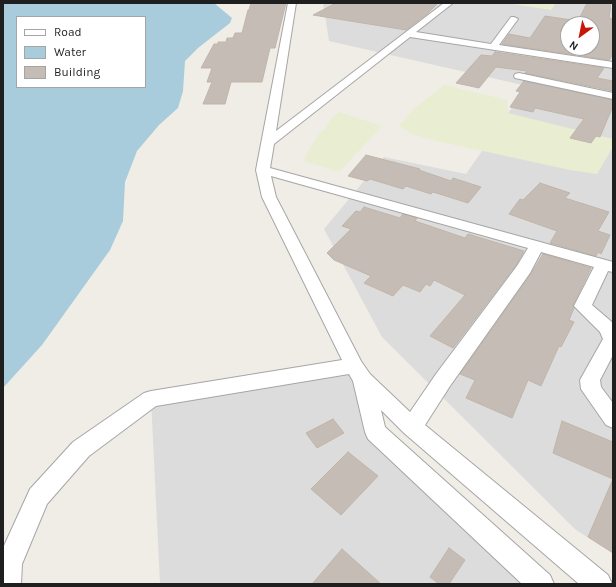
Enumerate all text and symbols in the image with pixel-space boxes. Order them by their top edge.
legend [16,16,146,88]
north arrow [560,16,600,56]
text: Road [54,25,82,39]
text: N [567,38,581,53]
text: Water [54,45,86,59]
text: Building [54,65,100,79]

